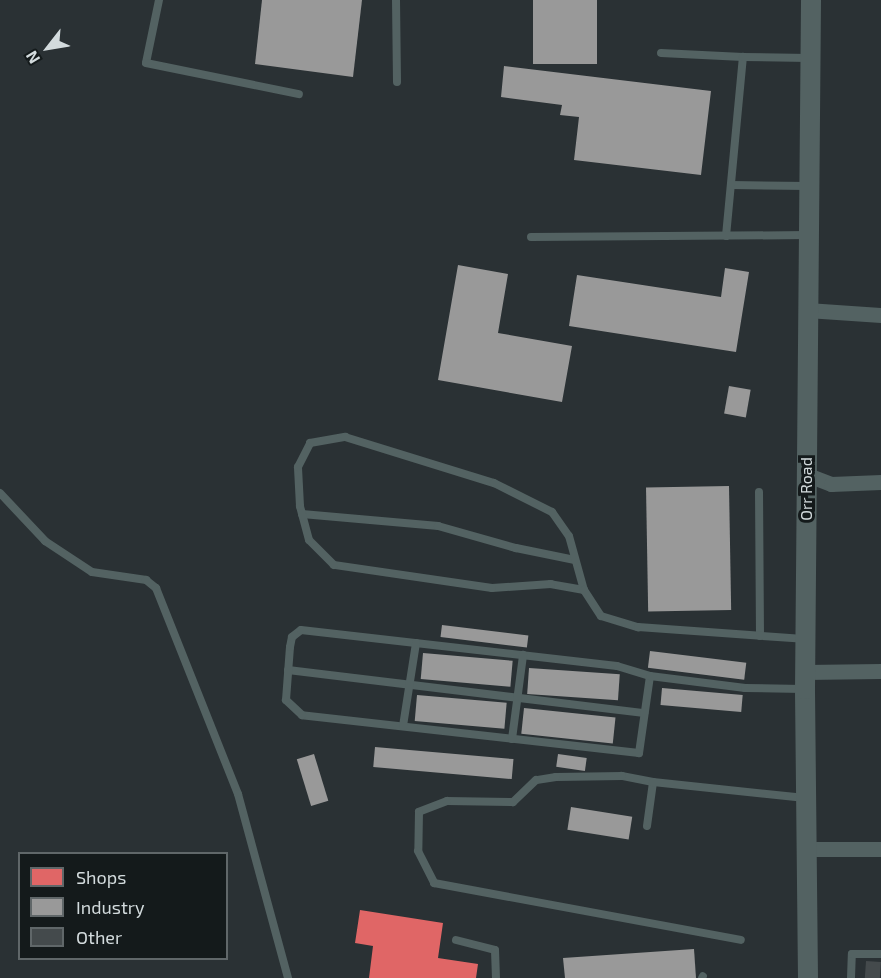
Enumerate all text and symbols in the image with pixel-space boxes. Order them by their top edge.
north arrow [18,18,78,78]
text: N [21,48,43,67]
street label: Orr Road [796,457,816,521]
legend [18,852,228,960]
text: Shops [76,866,126,888]
text: Industry [76,896,145,918]
text: Other [76,926,122,948]

